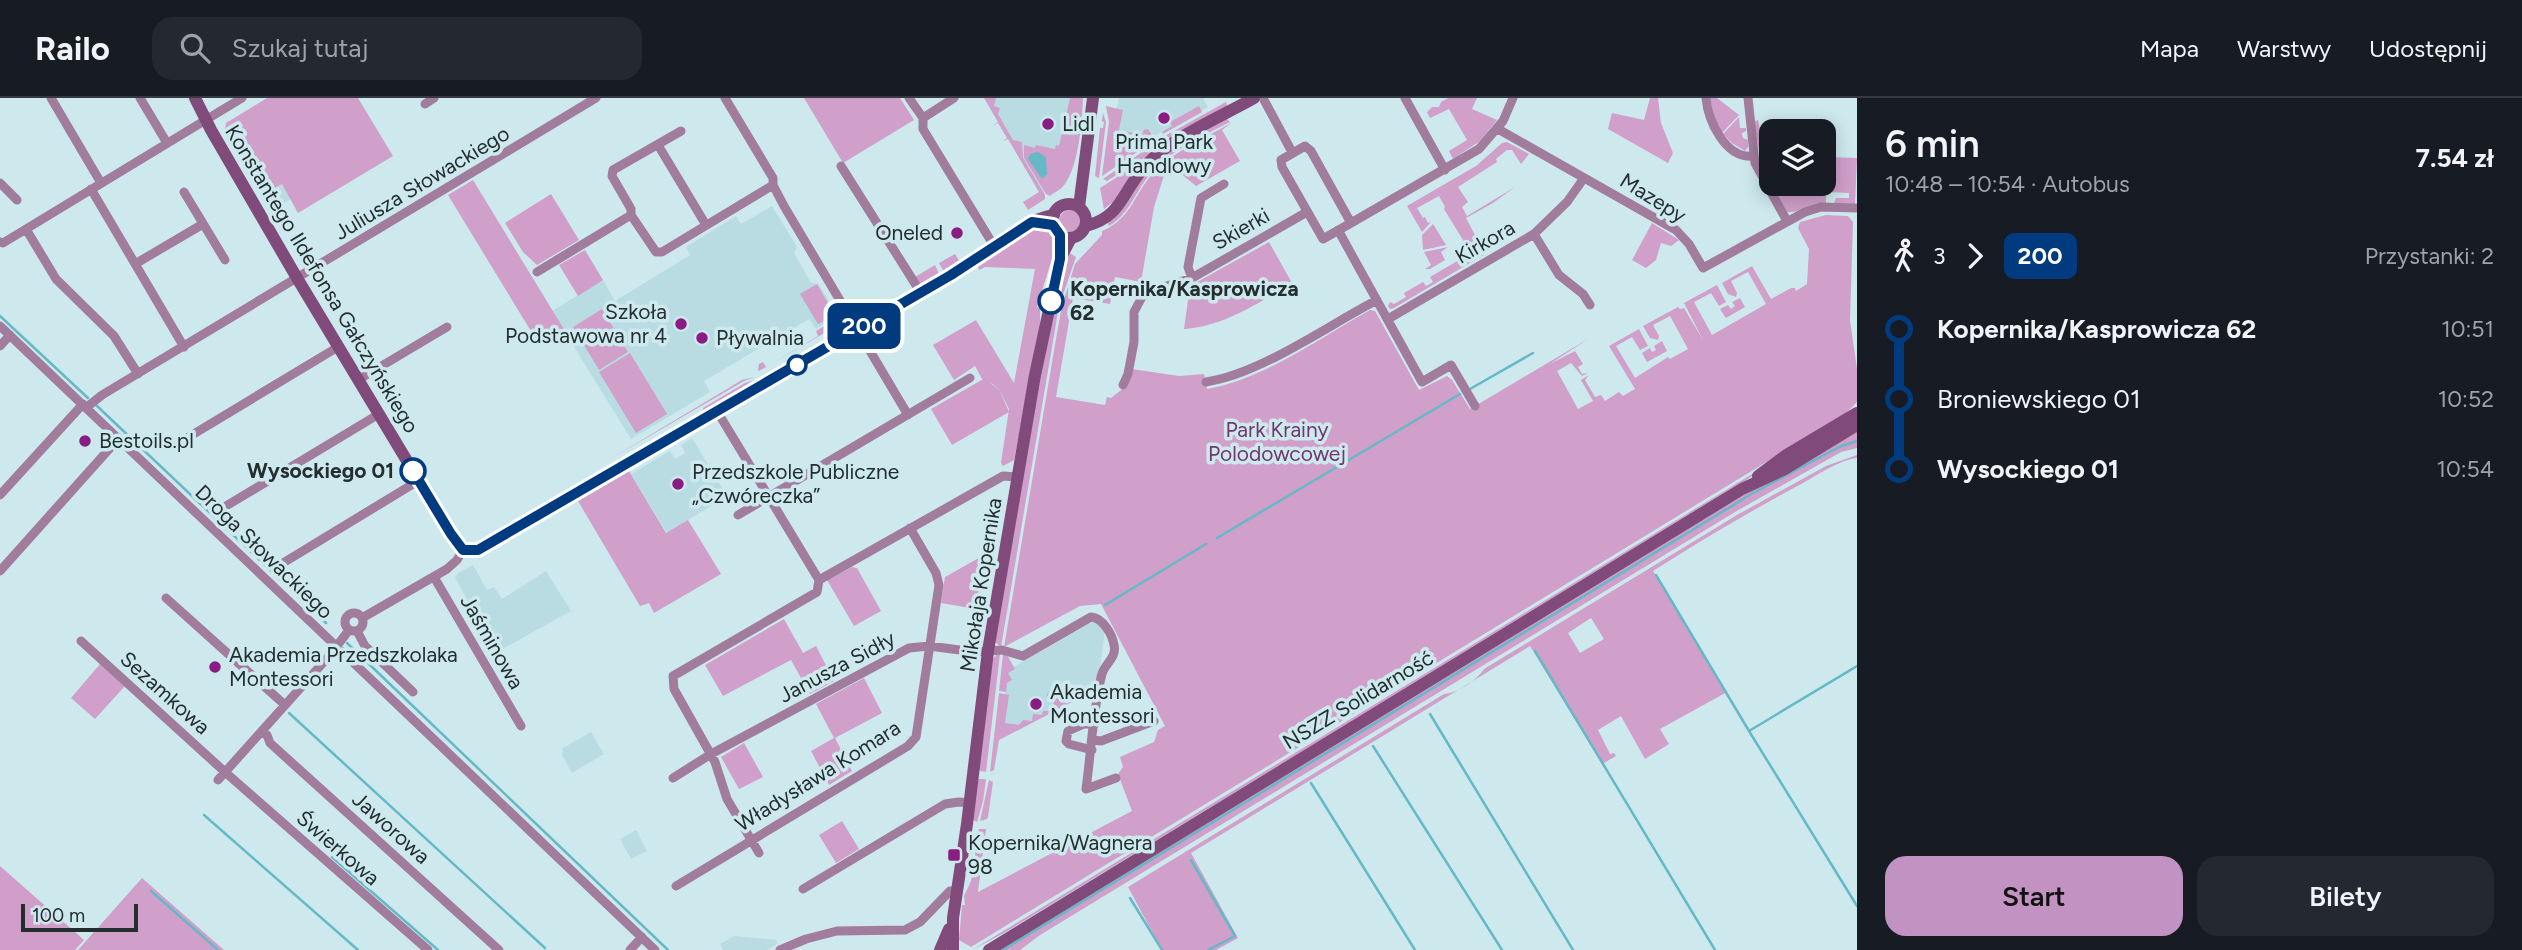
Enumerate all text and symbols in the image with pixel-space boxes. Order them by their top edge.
search box [152,17,642,80]
text: Railo [35,29,110,68]
icon: search [176,29,214,67]
text: Szukaj tutaj [232,32,368,64]
text: Mapa [2140,34,2199,63]
text: Warstwy [2237,34,2331,63]
text: Udostępnij [2369,34,2487,63]
marker: Prima Park Handlowy [1156,110,1172,126]
place label: Lidl [1062,111,1095,136]
marker: Lidl [1040,116,1056,132]
map controls [1759,119,1836,196]
button: layers [1759,119,1836,196]
street label: Konstantego Ildefonsa Gałczyńskiego [220,120,425,437]
street label: Juliusza Słowackiego [330,120,514,245]
text: 6 min [1885,121,1980,167]
place label: Prima Park Handlowy [1115,129,1214,178]
text: 7.54 zł [2416,142,2494,174]
street label: Mazepy [1616,168,1691,228]
text: 10:48 – 10:54 · Autobus [1885,170,2130,198]
street label: Skierki [1208,202,1274,255]
street label: Kirkora [1450,215,1519,269]
place label: Oneled [875,220,943,245]
marker: Oneled [949,225,965,241]
icon: walk [1885,237,1923,275]
icon: forward [1956,237,1994,275]
text: 200 [2018,241,2063,270]
text: 3 [1933,242,1946,270]
text: Przystanki: 2 [2365,242,2494,270]
place label: Kopernika/Kasprowicza 62 [1070,276,1299,325]
marker: Kopernika/Kasprowicza 62 [1038,288,1064,314]
place label: Szkoła Podstawowa nr 4 [505,299,667,348]
line badge: 200 [824,303,904,349]
text: 200 [842,311,887,340]
text: Kopernika/Kasprowicza 62 [1937,313,2256,345]
text: 10:51 [2441,315,2494,343]
marker: Szkoła Podstawowa nr 4 [673,316,689,332]
place label: Pływalnia [716,325,804,350]
marker: Pływalnia [694,330,710,346]
unlabelled marker [787,355,807,375]
text: Broniewskiego 01 [1937,383,2141,415]
text: 10:52 [2438,385,2494,413]
park label: Park Krainy Polodowcowej [1208,417,1346,466]
place label: Bestoils.pl [99,428,194,453]
marker: Bestoils.pl [77,433,93,449]
text: Wysockiego 01 [1937,453,2119,485]
text: 10:54 [2436,455,2494,483]
place label: Wysockiego 01 [247,458,394,483]
marker: Wysockiego 01 [400,458,426,484]
place label: Przedszkole Publiczne „Czwóreczka” [692,459,899,508]
marker: Przedszkole Publiczne „Czwóreczka” [670,476,686,492]
street label: Droga Słowackiego [190,479,338,624]
street label: Mikołaja Kopernika [954,496,1007,674]
street label: Jaśminowa [455,590,529,693]
street label: Janusza Sidły [774,625,899,708]
place label: Akademia Przedszkolaka Montessori [229,642,458,691]
street label: NSZZ Solidarność [1278,645,1438,754]
street label: Sezamkowa [115,646,215,739]
marker: Akademia Przedszkolaka Montessori [207,659,223,675]
place label: Akademia Montessori [1050,679,1155,728]
marker: Akademia Montessori [1028,696,1044,712]
street label: Władysława Komara [731,715,905,836]
street label: Jaworowa [347,786,435,869]
street label: Świerkowa [292,805,385,890]
place label: Kopernika/Wagnera 98 [968,830,1153,879]
marker: Kopernika/Wagnera 98 [946,847,962,863]
button: Start [1885,856,2183,936]
button: Bilety [2197,856,2494,936]
scale bar [21,901,138,933]
text: 100 m [32,904,85,927]

